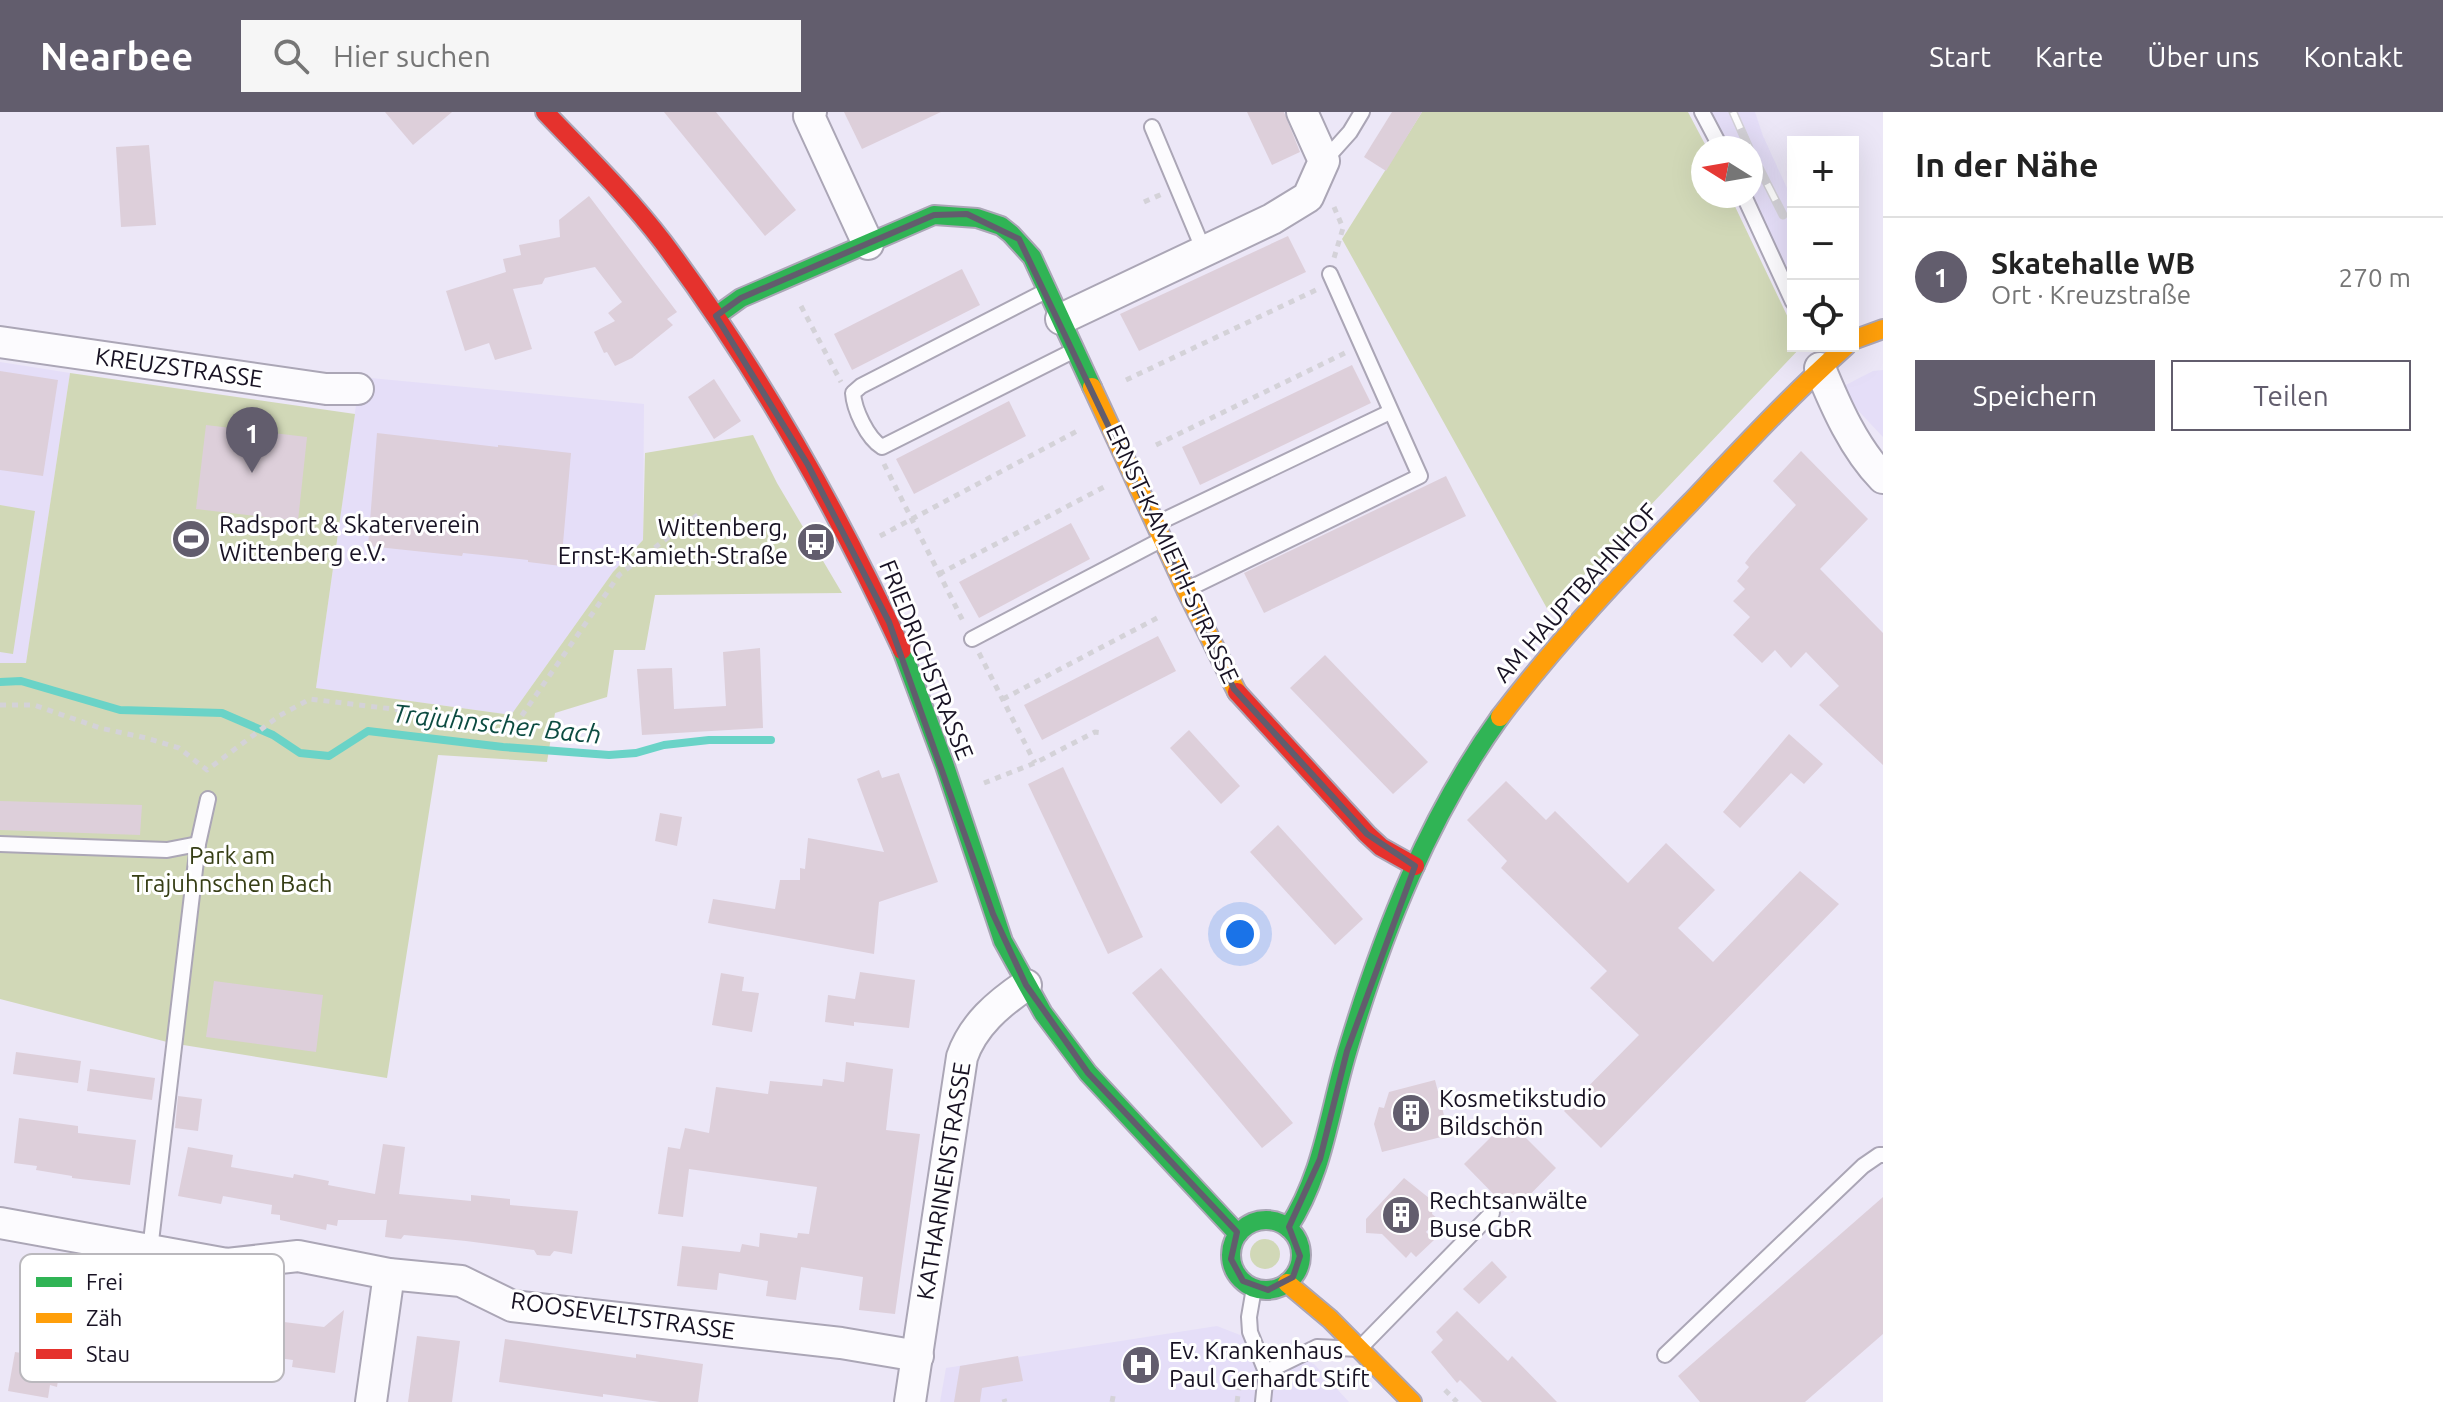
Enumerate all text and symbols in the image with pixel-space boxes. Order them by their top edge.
search box [241,20,801,92]
icon: search [269,34,313,78]
text: Nearbee [40,35,193,77]
text: Hier suchen [333,39,491,73]
text: Start [1929,41,1991,72]
text: Karte [2035,41,2103,72]
text: Über uns [2147,41,2259,72]
text: Kontakt [2303,41,2403,72]
north arrow [1691,136,1763,208]
map controls [1787,136,1859,352]
button: + [1787,136,1859,208]
text: In der Nähe [1915,145,2098,183]
button: − [1787,208,1859,280]
text: Skatehalle WB [1991,246,2195,280]
text: 1 [1934,263,1948,292]
text: 270 m [2339,263,2411,292]
button: locate [1787,280,1859,352]
text: Ort · Kreuzstraße [1991,280,2191,309]
street label: KREUZSTRASSE [94,342,265,393]
button: Speichern [1915,360,2155,431]
button: Teilen [2171,360,2411,431]
pin: 1 [226,407,278,473]
street label: ERNST-KAMIETH-STRASSE [1101,420,1244,687]
street label: AM HAUPTBAHNHOF [1488,498,1663,688]
place label: Radsport & Skaterverein Wittenberg e.V. [219,511,480,566]
place label: Wittenberg, Ernst-Kamieth-Straße [558,514,788,569]
sports icon: Radsport & Skaterverein Wittenberg e.V. [170,518,212,560]
bus stop icon: Wittenberg, Ernst-Kamieth-Straße [795,521,837,563]
street label: FRIEDRICHSTRASSE [874,556,979,764]
water label: Trajuhnscher Bach [391,698,603,749]
park label: Park am Trajuhnschen Bach [131,842,333,897]
your location [1220,914,1260,954]
street label: KATHARINENSTRASSE [911,1060,976,1302]
place label: Kosmetikstudio Bildschön [1439,1085,1607,1140]
building icon: Kosmetikstudio Bildschön [1390,1092,1432,1134]
place label: Rechtsanwälte Buse GbR [1429,1187,1588,1242]
building icon: Rechtsanwälte Buse GbR [1380,1194,1422,1236]
legend [20,1254,284,1382]
text: Frei [86,1269,123,1294]
street label: ROOSEVELTSTRASSE [509,1286,737,1345]
text: Zäh [86,1305,122,1330]
place label: Ev. Krankenhaus Paul Gerhardt Stift [1169,1337,1370,1392]
text: Stau [86,1341,130,1366]
hospital icon: Ev. Krankenhaus Paul Gerhardt Stift [1120,1344,1162,1386]

